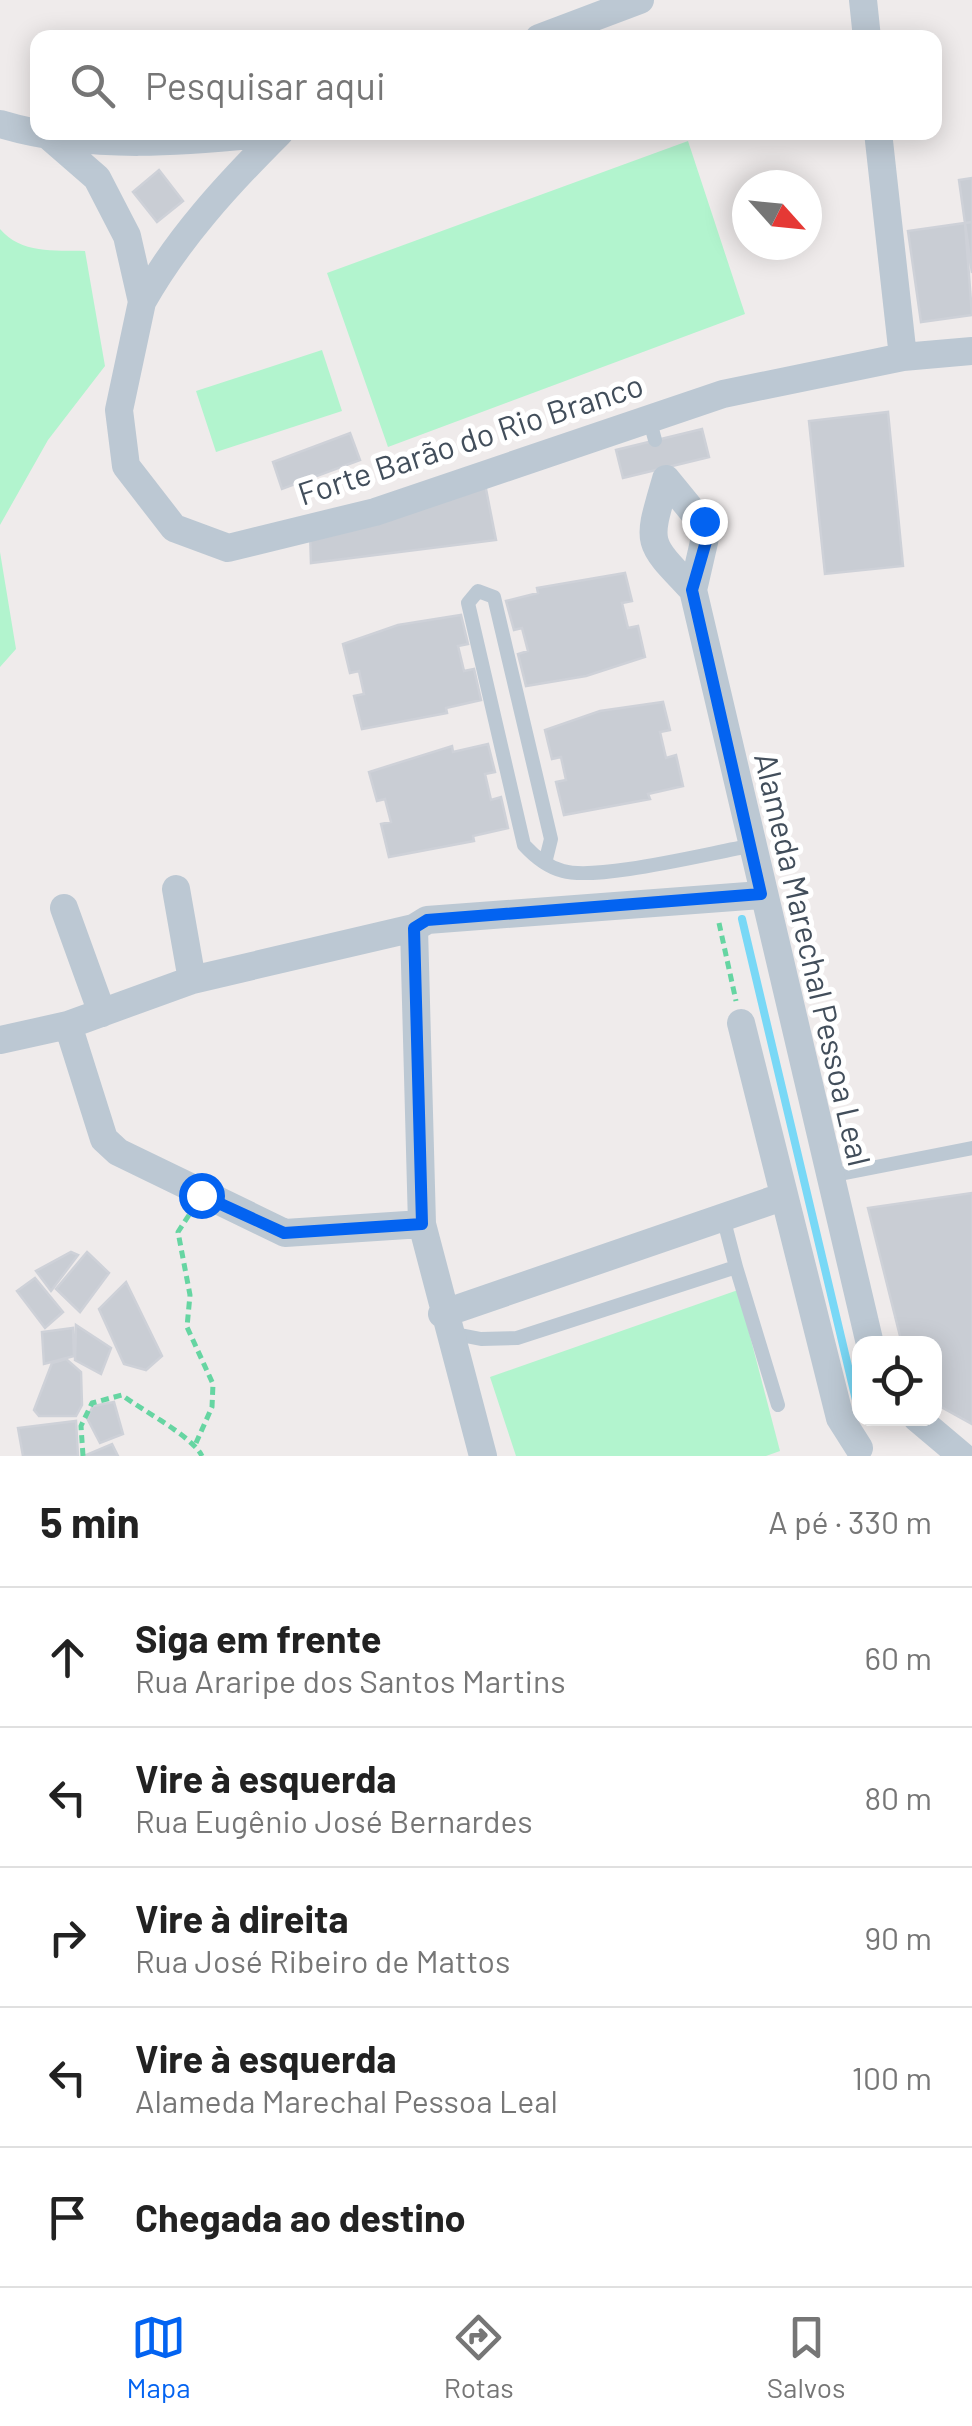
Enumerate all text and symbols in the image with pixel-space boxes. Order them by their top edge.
search box [30,30,942,140]
icon: search [65,58,120,113]
text: Pesquisar aqui [145,62,386,108]
north arrow [732,170,822,260]
street label: Forte Barão do Rio Branco [293,364,647,512]
route end [682,499,728,545]
street label: Alameda Marechal Pessoa Leal [748,749,880,1169]
route start [179,1173,225,1219]
map controls [852,1336,942,1426]
button: locate [852,1336,942,1426]
text: 5 min [40,1496,140,1546]
text: A pé · 330 m [768,1502,932,1540]
text: Siga em frente [135,1615,381,1661]
icon: ahead [40,1630,95,1685]
text: 60 m [865,1638,932,1676]
text: Rua Araripe dos Santos Martins [135,1661,566,1699]
text: Vire à esquerda [135,1755,397,1801]
icon: left [40,1770,95,1825]
text: 80 m [864,1778,932,1816]
text: Rua Eugênio José Bernardes [135,1801,533,1839]
text: Vire à direita [135,1895,349,1941]
icon: right [40,1910,95,1965]
text: 90 m [864,1918,932,1956]
text: Rua José Ribeiro de Mattos [135,1941,510,1979]
text: Vire à esquerda [135,2035,397,2081]
icon: left [40,2050,95,2105]
text: 100 m [852,2058,932,2096]
text: Alameda Marechal Pessoa Leal [135,2081,558,2119]
icon: arrive [40,2190,95,2245]
text: Chegada ao destino [135,2194,466,2240]
tab: Mapa [127,2310,191,2404]
tab: Rotas [444,2310,514,2404]
tab: Salvos [767,2310,845,2404]

